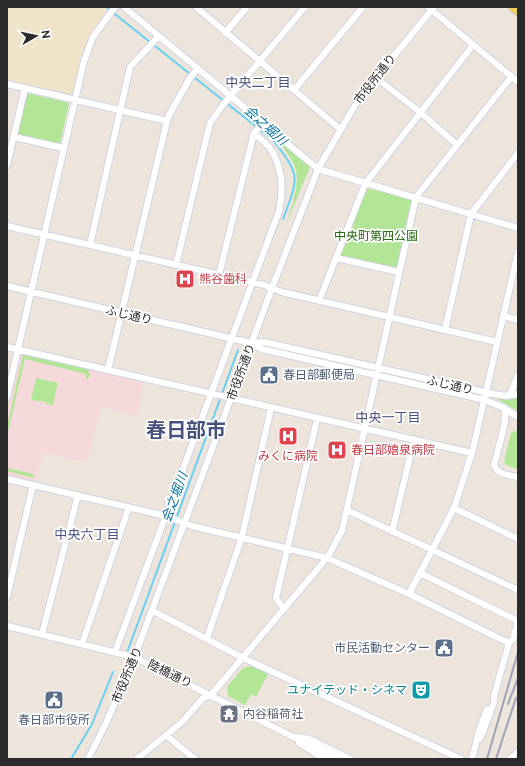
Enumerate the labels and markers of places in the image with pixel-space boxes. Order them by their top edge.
hospital icon: 熊谷歯科 [174,268,196,290]
place label: 熊谷歯科 [199,272,247,286]
public building icon: 春日部郵便局 [258,364,280,386]
place label: 春日部郵便局 [283,368,355,382]
hospital icon: みくに病院 [277,425,299,447]
hospital icon: 春日部嬉泉病院 [326,439,348,461]
place label: 春日部嬉泉病院 [351,443,435,457]
place label: みくに病院 [258,449,318,463]
public building icon: 市民活動センター [433,637,455,659]
place label: 市民活動センター [334,641,430,655]
theatre icon: ユナイテッド・シネマ [410,679,432,701]
place label: ユナイテッド・シネマ [287,683,407,697]
public building icon: 春日部市役所 [43,689,65,711]
temple icon: 内谷稲荷社 [218,703,240,725]
place label: 内谷稲荷社 [243,707,303,721]
place label: 春日部市役所 [18,713,90,727]

